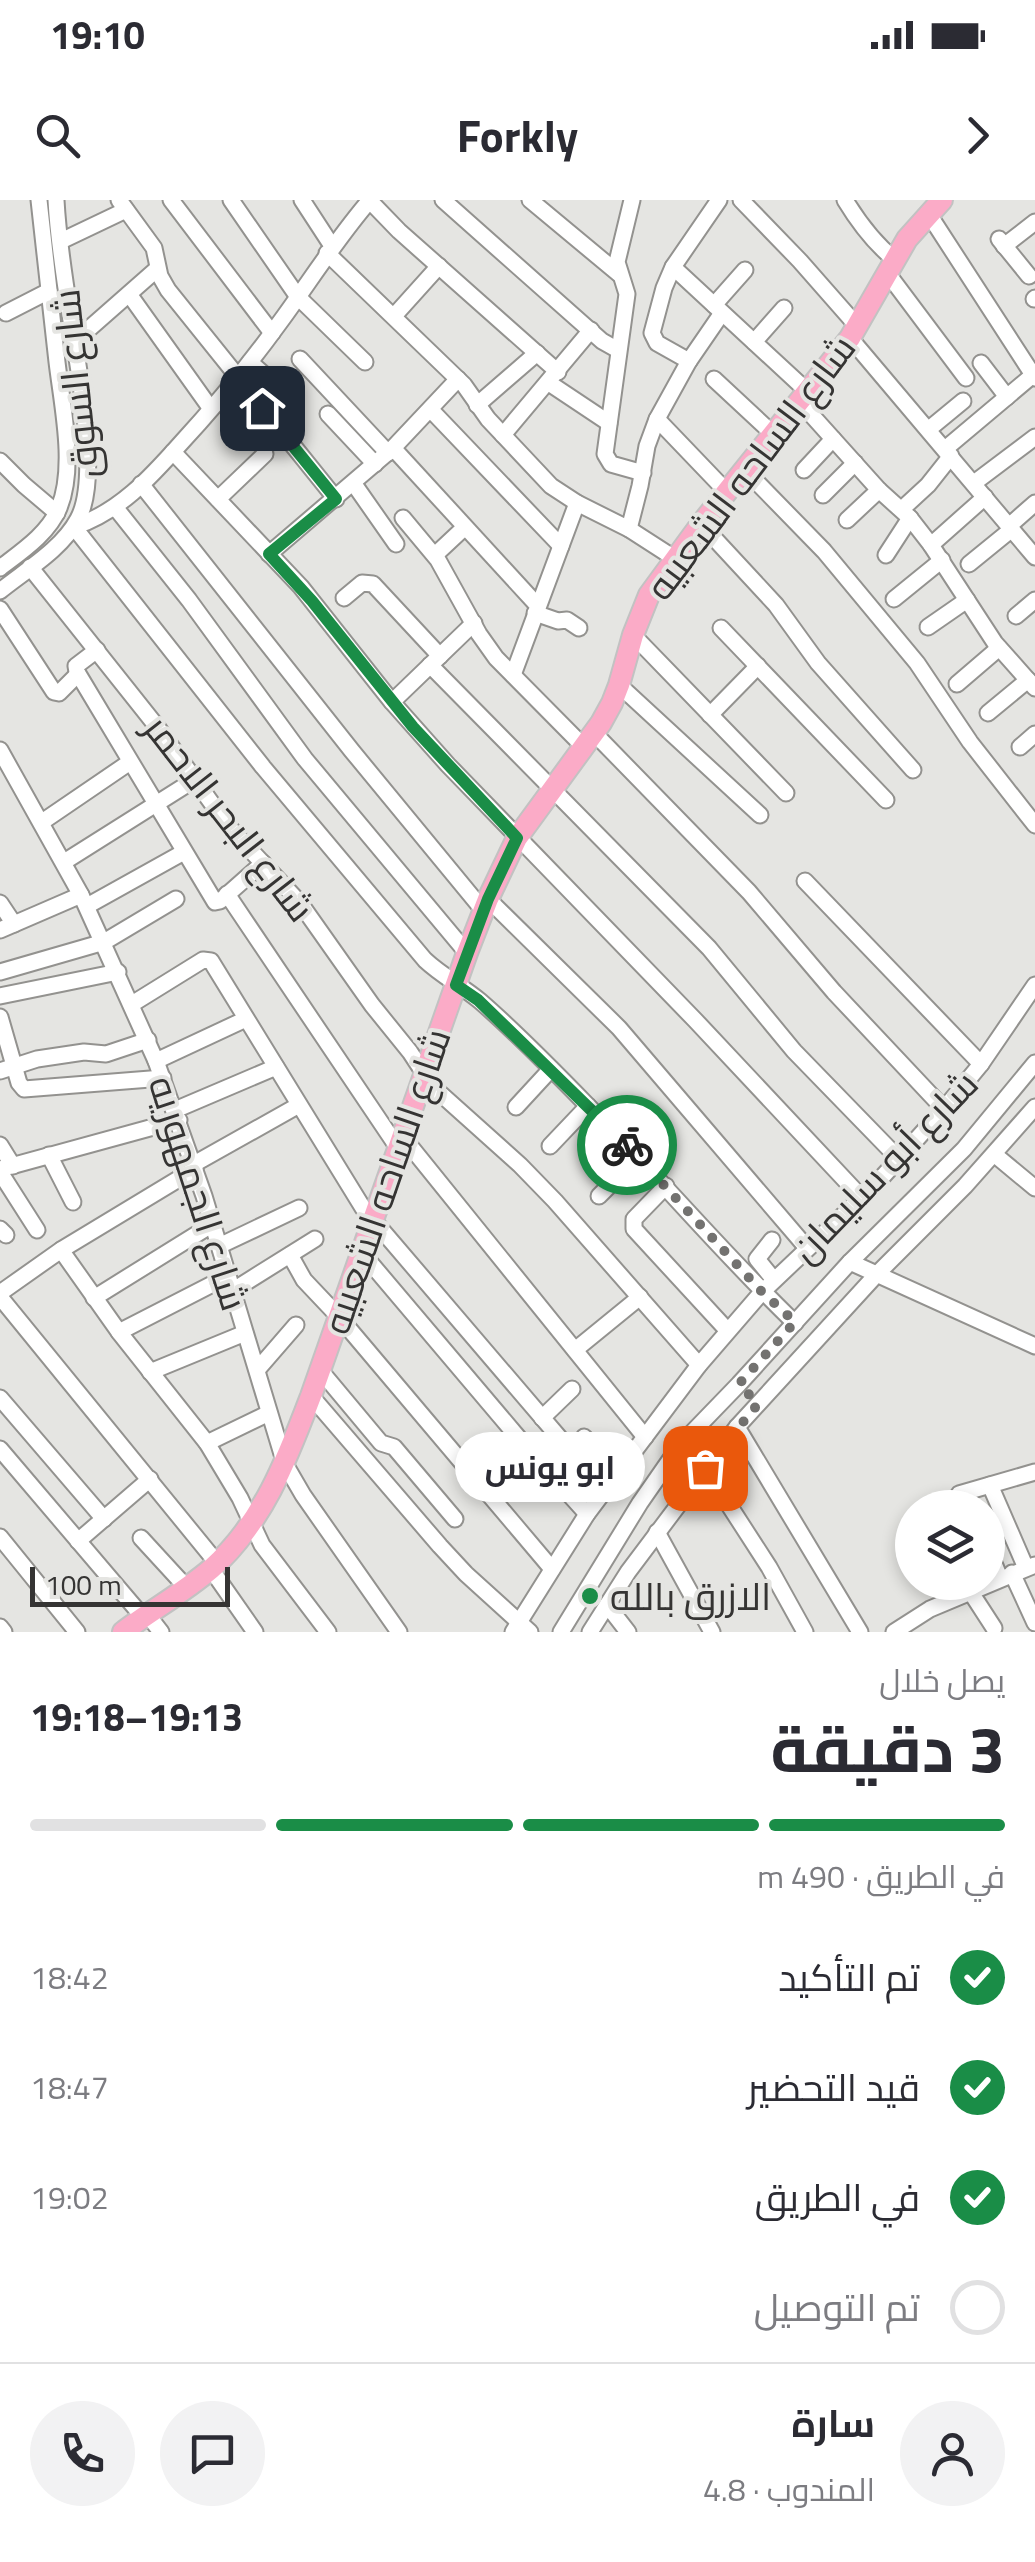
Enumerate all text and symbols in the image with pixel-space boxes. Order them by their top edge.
text: 19:10 [50,6,145,64]
text: Forkly [457,101,578,169]
icon: search [30,108,85,163]
icon: forward [950,108,1005,163]
street label: شارع السوق [36,286,114,482]
street label: شارع الساحه الشعبيه [631,322,869,612]
pin [220,366,305,451]
icon: home [235,381,290,436]
street label: شارع البحر الاحمر [129,700,330,934]
street label: شارع الساحه الشعبيه [307,1020,465,1342]
street label: شارع أبو سليمان [777,1056,991,1276]
street label: شارع الجمهوريه [134,1068,264,1318]
courier [577,1095,677,1195]
icon: bike [600,1118,655,1173]
pin [663,1426,748,1511]
callout: ابو يونس [455,1433,645,1503]
icon: bag [678,1441,733,1496]
text: ابو يونس [485,1443,615,1491]
map controls [895,1490,1005,1600]
button: layers [895,1490,1005,1600]
scale bar [30,1562,230,1606]
text: 100 m [45,1563,122,1606]
place label: الازرق بالله [610,1567,771,1625]
marker: الازرق بالله [579,1585,601,1607]
text: يصل خلال [879,1656,1005,1704]
text: 19:13–19:18 [30,1688,243,1746]
text: 3 دقيقة [771,1698,1005,1797]
text: في الطريق · 490 m [757,1852,1005,1900]
text: تم التأكيد [778,1948,920,2006]
icon: check [950,1950,1005,2005]
text: 18:42 [30,1953,109,2001]
text: قيد التحضير [747,2058,920,2116]
icon: check [950,2060,1005,2115]
text: 18:47 [30,2063,109,2111]
text: في الطريق [755,2168,920,2226]
icon: check [950,2170,1005,2225]
text: 19:02 [30,2173,109,2221]
text: تم التوصيل [754,2278,920,2336]
text: سارة [792,2394,875,2452]
button: phone [30,2401,135,2506]
button: chat [160,2401,265,2506]
button: person [900,2401,1005,2506]
text: المندوب · 4.8 [703,2465,875,2513]

